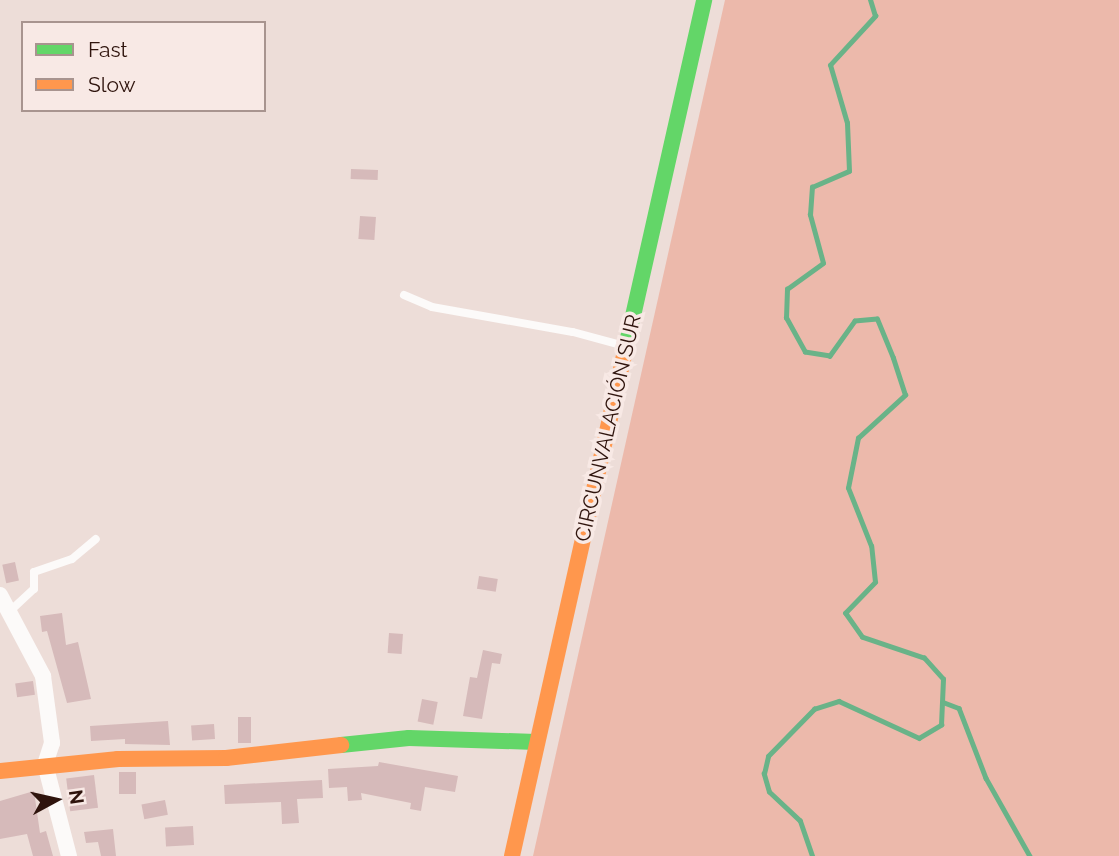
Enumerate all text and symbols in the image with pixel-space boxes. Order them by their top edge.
legend [21,21,266,112]
text: Fast [88,37,128,62]
text: Slow [88,72,136,97]
street label: CIRCUNVALACIÓN SUR [570,312,646,544]
north arrow [21,765,91,835]
text: N [65,788,89,806]

